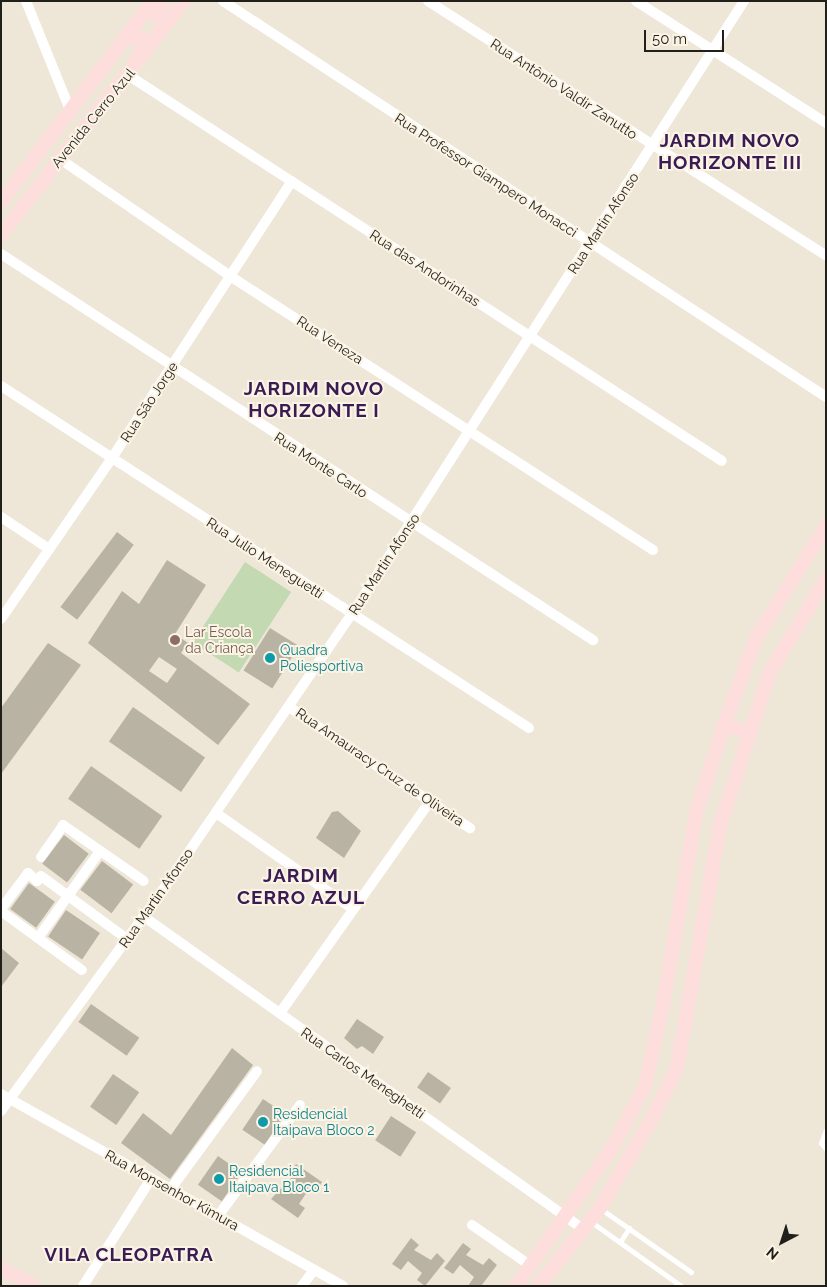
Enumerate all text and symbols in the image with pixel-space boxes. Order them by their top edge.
scale bar [647,20,727,52]
text: 50 m [652,30,687,48]
street label: Rua Antônio Valdir Zanutto [487,35,641,143]
street label: Avenida Cerro Azul [48,65,138,171]
street label: Rua Professor Giampero Monacci [391,109,581,241]
district label: JARDIM NOVO HORIZONTE III [656,130,804,174]
street label: Rua Martin Afonso [564,169,642,277]
street label: Rua das Andorinhas [367,226,483,310]
street label: Rua Veneza [293,312,367,368]
street label: Rua São Jorge [117,358,181,446]
district label: JARDIM NOVO HORIZONTE I [242,378,386,422]
street label: Rua Monte Carlo [271,429,371,501]
street label: Rua Martin Afonso [345,510,423,618]
street label: Rua Julio Meneguetti [203,514,327,602]
place label: Lar Escola da Criança [185,624,254,656]
marker: Lar Escola da Criança [169,634,181,646]
place label: Quadra Poliesportiva [280,642,363,674]
marker: Quadra Poliesportiva [264,652,276,664]
street label: Rua Amauracy Cruz de Oliveira [292,704,468,830]
street label: Rua Martin Afonso [115,845,197,951]
district label: JARDIM CERRO AZUL [235,865,367,909]
street label: Rua Carlos Meneghetti [298,1024,428,1122]
place label: Residencial Itaipava Bloco 2 [273,1106,375,1138]
marker: Residencial Itaipava Bloco 2 [257,1116,269,1128]
street label: Rua Monsenhor Kimura [102,1146,242,1234]
place label: Residencial Itaipava Bloco 1 [229,1163,329,1196]
marker: Residencial Itaipava Bloco 1 [213,1173,225,1185]
north arrow [757,1217,807,1267]
district label: VILA CLEOPATRA [42,1244,216,1266]
text: N [763,1244,782,1263]

